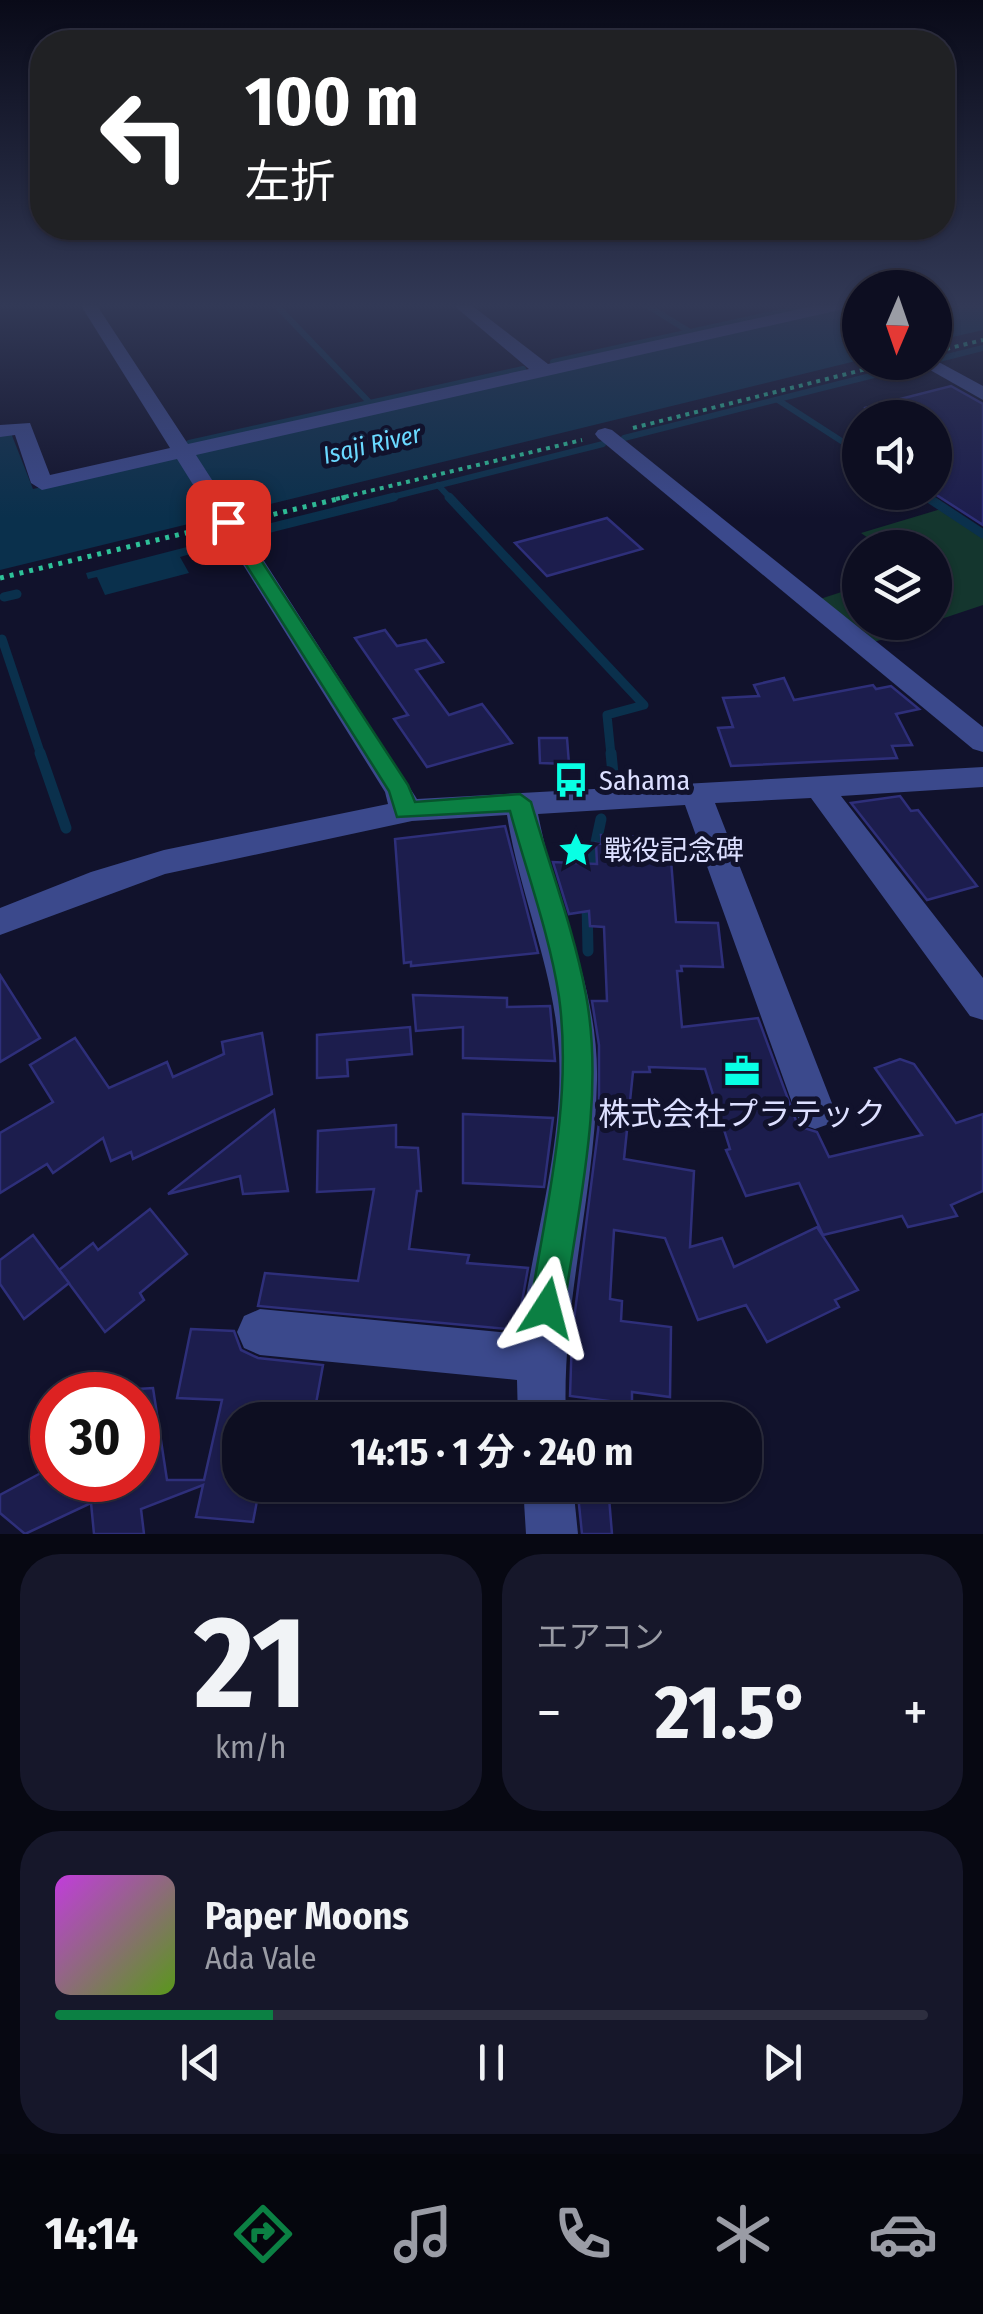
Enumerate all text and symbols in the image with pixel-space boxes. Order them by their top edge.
text: 100 m [245,60,419,144]
icon: left [80,70,210,200]
text: 左折 [245,155,335,209]
north arrow [842,270,952,380]
map controls [842,270,952,640]
button: sound [842,400,952,510]
water label: Isaji River [320,419,425,471]
pin [186,480,271,565]
icon: arrive [201,495,256,550]
button: layers [842,530,952,640]
bus stop icon: Sahama [552,761,590,799]
place label: Sahama [599,764,690,797]
place icon: 戰役記念碑 [557,831,595,869]
place label: 戰役記念碑 [604,834,744,867]
office icon: 株式会社プラテック [723,1052,761,1090]
place label: 株式会社プラテック [598,1095,886,1133]
position arrow [495,1256,599,1360]
speed limit sign: 30 [30,1372,160,1502]
text: 14:15 · 1 分 · 240 m [351,1429,633,1475]
text: 21 [194,1585,307,1741]
text: エアコン [537,1618,665,1656]
text: 21.5° [655,1668,809,1758]
text: − [537,1680,561,1746]
text: + [903,1680,928,1746]
text: km/h [215,1728,286,1766]
text: Paper Moons [205,1893,409,1939]
text: Ada Vale [205,1939,317,1977]
icon: previous [173,2035,228,2090]
icon: pause [464,2035,519,2090]
icon: next [755,2035,810,2090]
icon: directions [228,2199,298,2269]
icon: music [388,2199,458,2269]
icon: phone [548,2199,618,2269]
icon: climate [708,2199,778,2269]
icon: car [868,2199,938,2269]
text: 14:14 [45,2207,138,2261]

